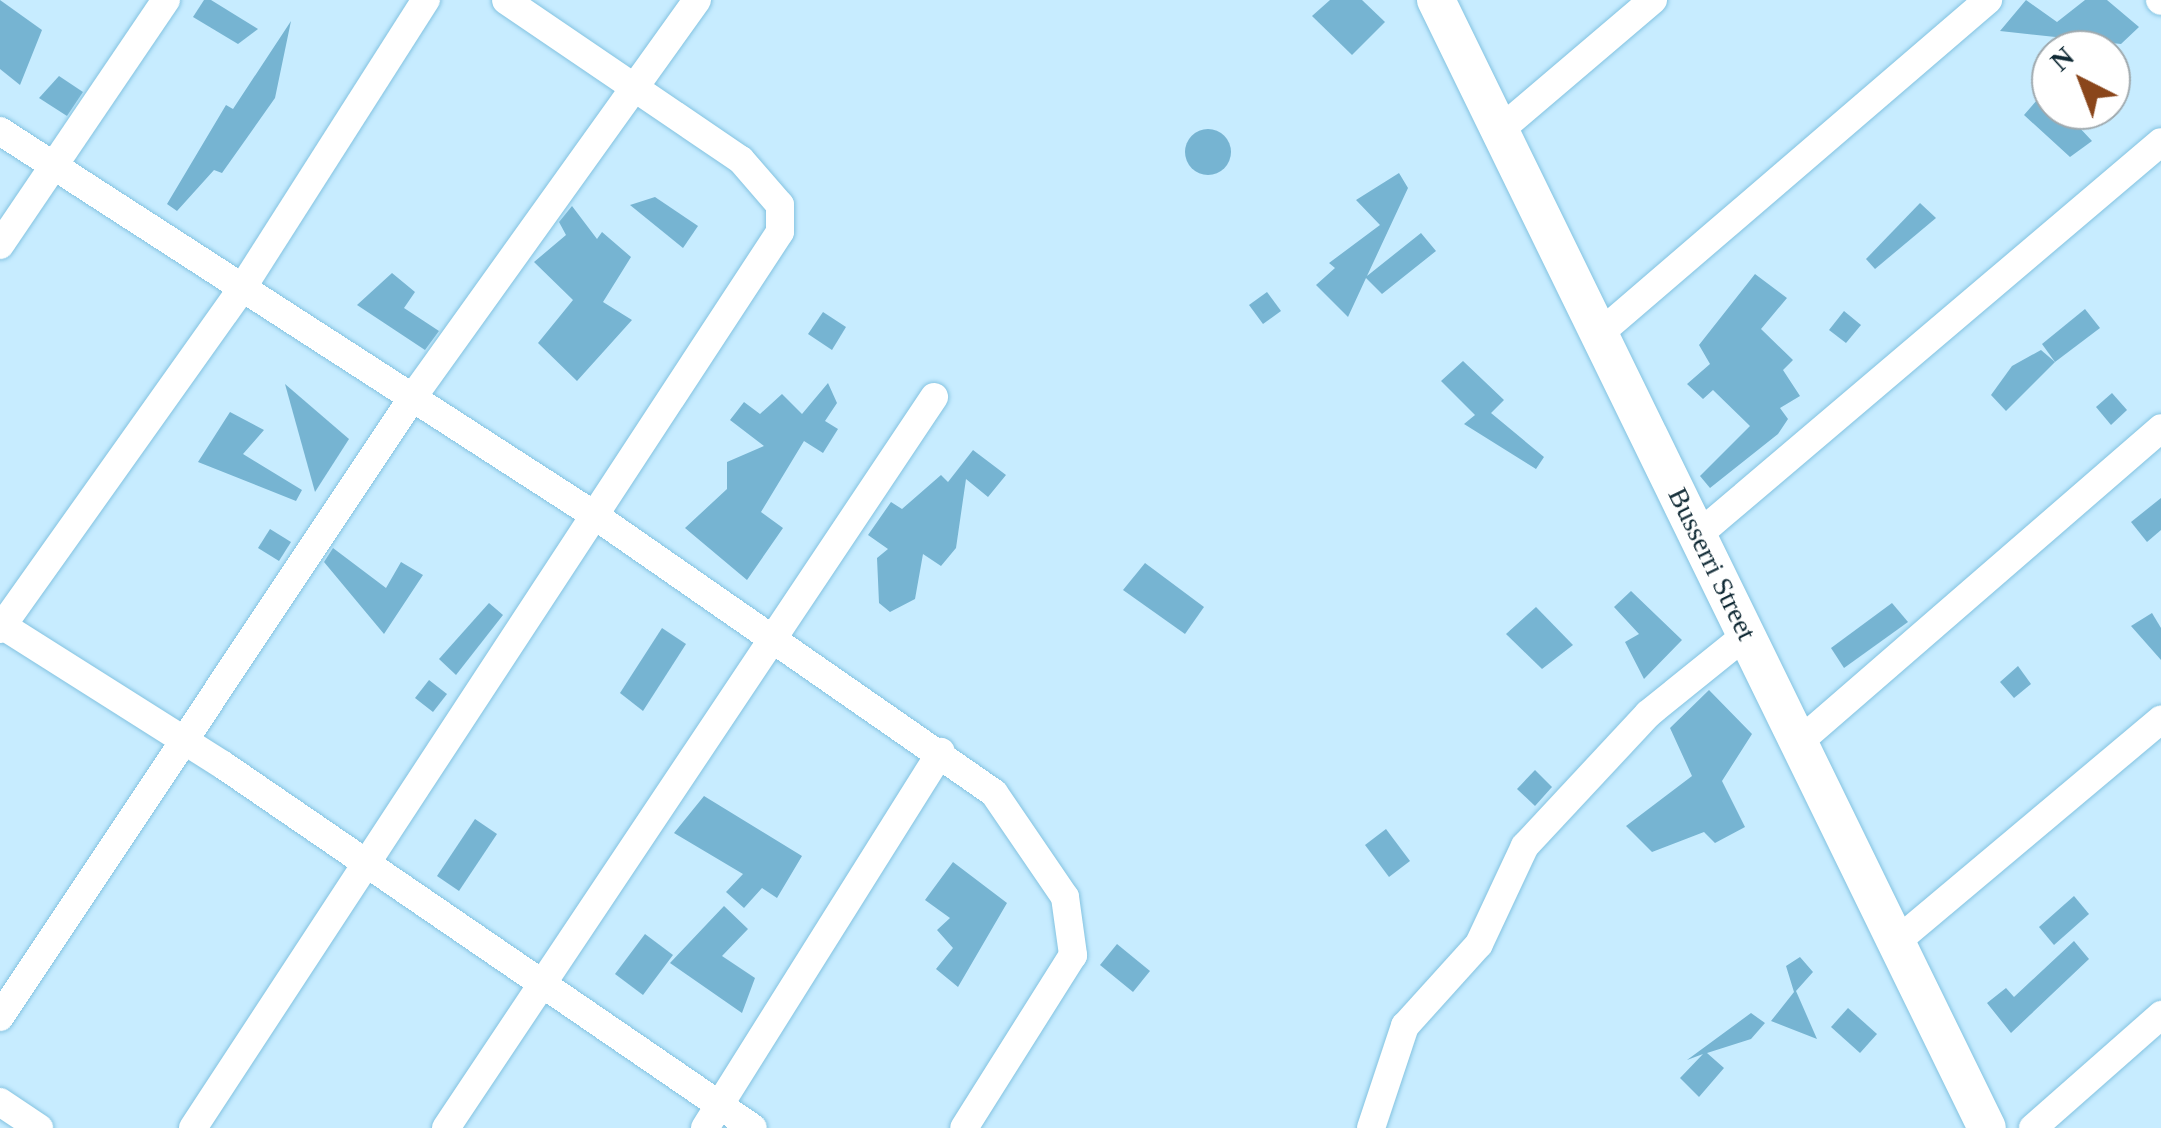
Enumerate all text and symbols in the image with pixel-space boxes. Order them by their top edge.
north arrow [2031,30,2131,130]
text: N [2044,41,2080,77]
street label: Busserri Street [1661,482,1763,646]

